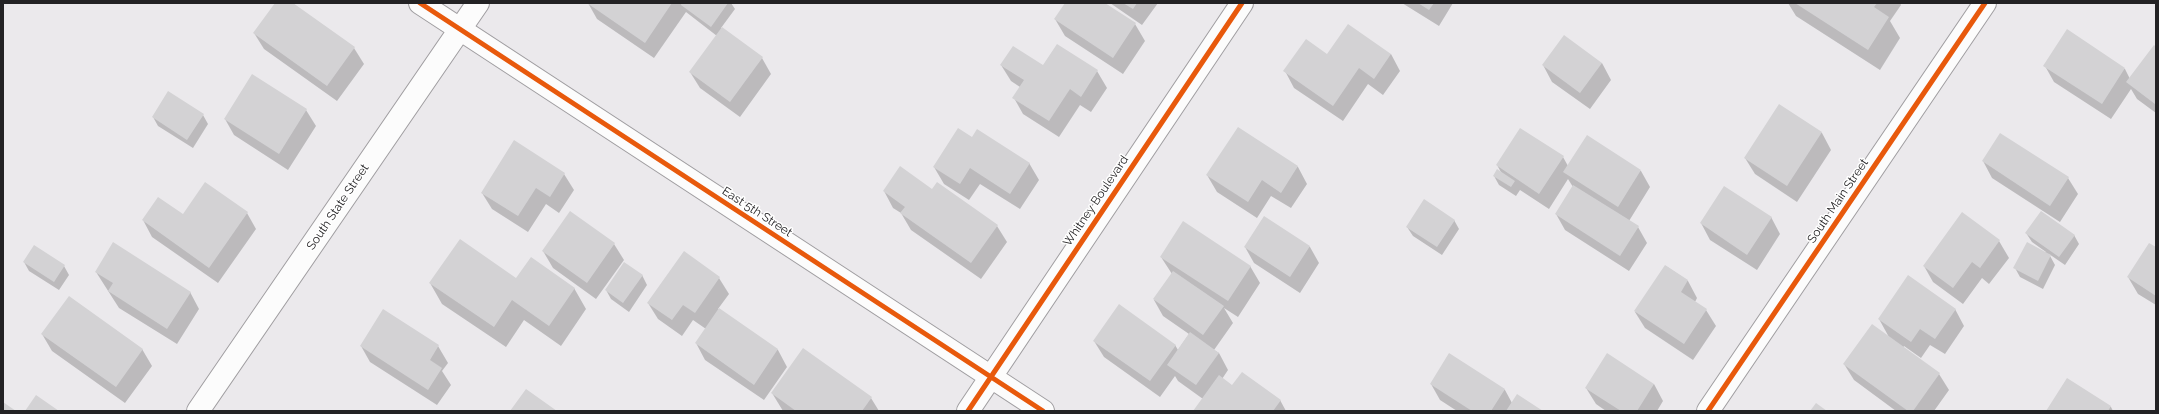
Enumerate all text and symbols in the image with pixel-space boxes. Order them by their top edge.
street label: Whitney Boulevard [1060,153,1132,249]
street label: South Main Street [1804,156,1872,246]
street label: South State Street [304,161,372,253]
street label: East 5th Street [719,184,795,240]

